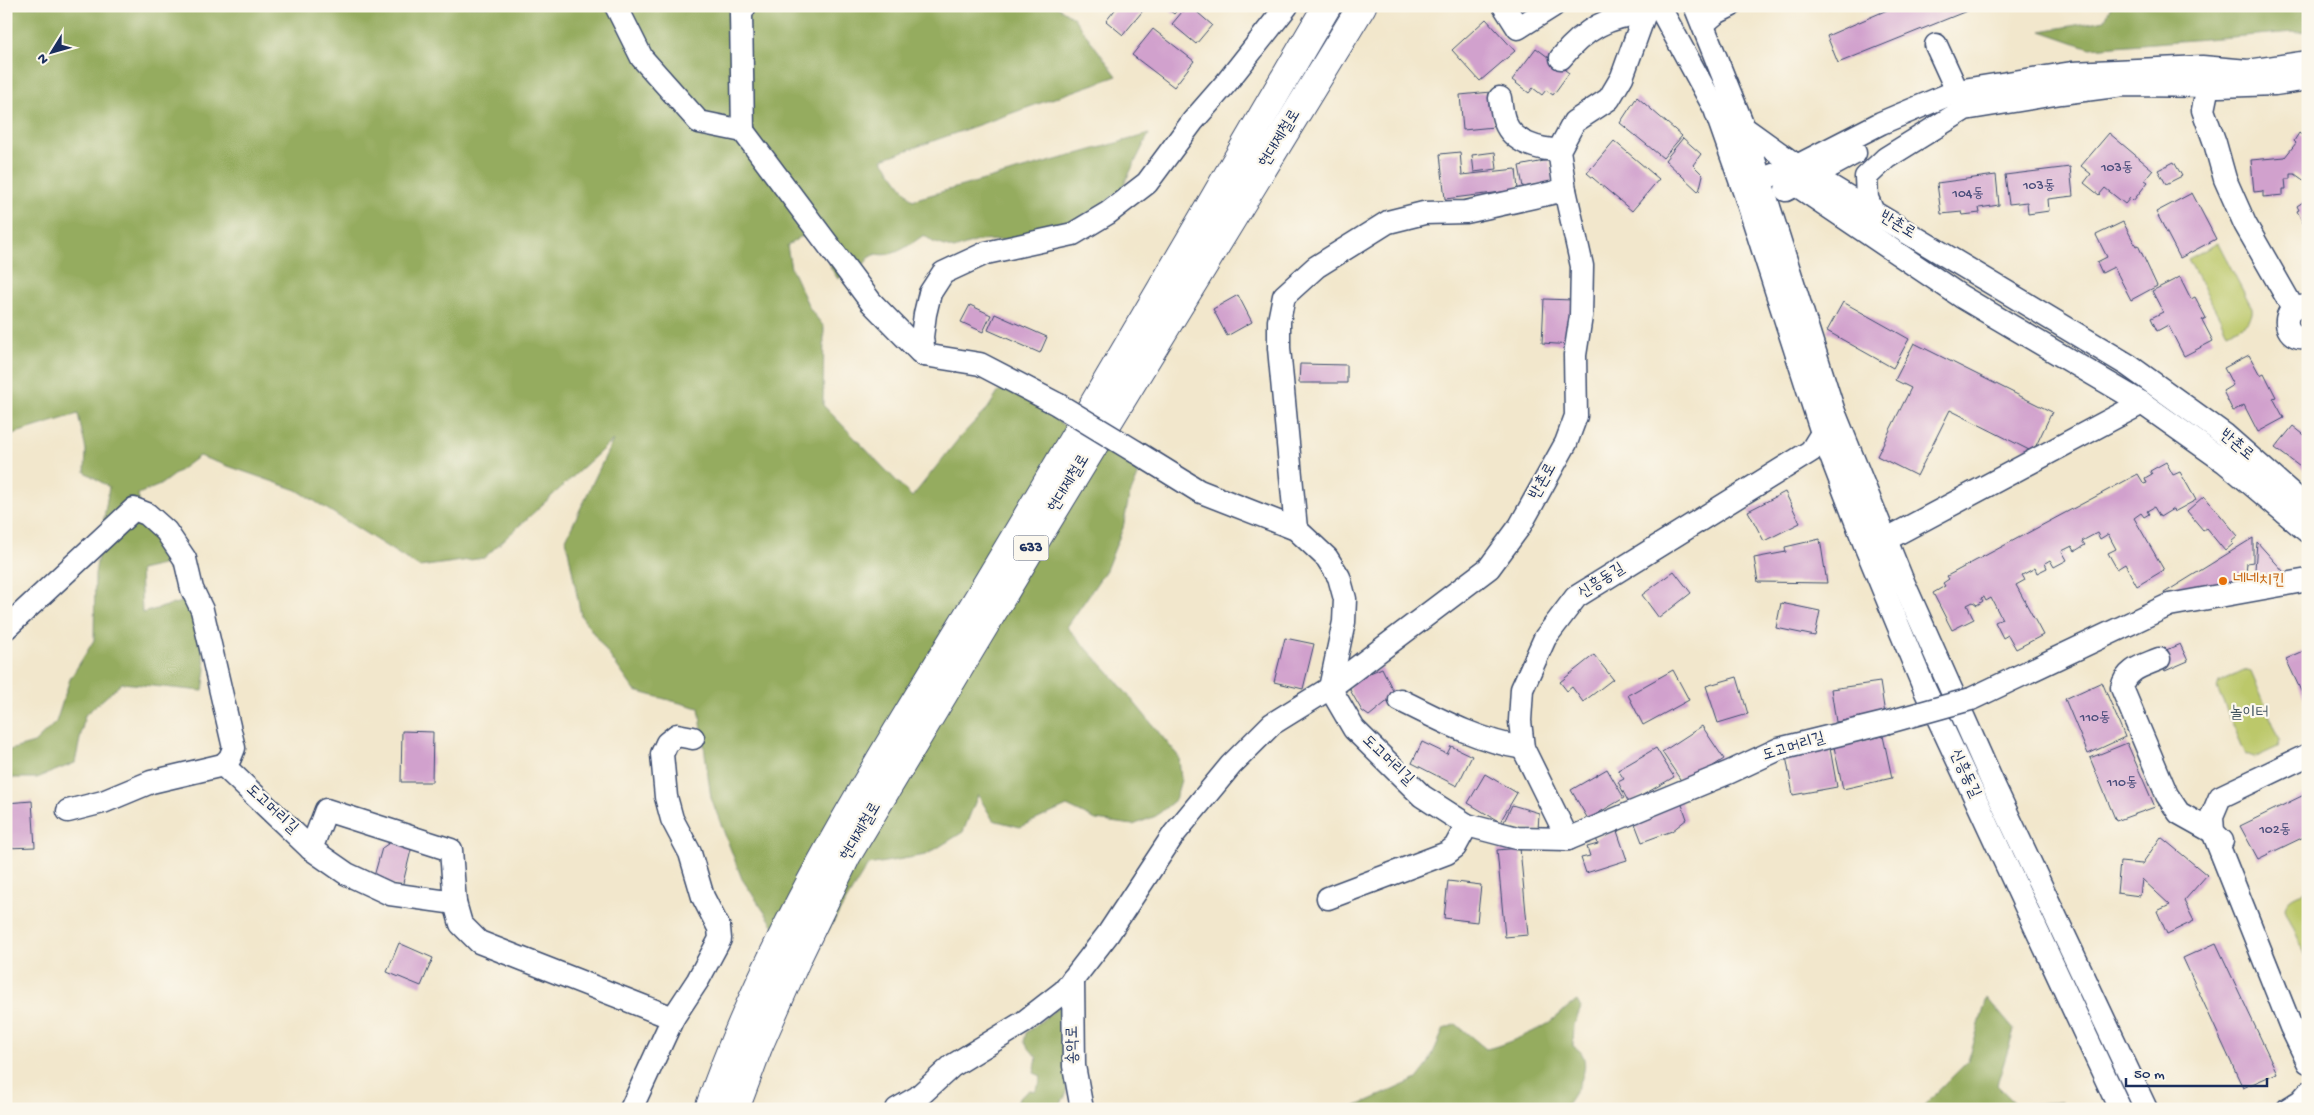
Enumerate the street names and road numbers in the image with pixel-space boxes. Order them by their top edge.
street label: 현대제철로 [1255,106,1306,171]
street label: 반촌로 [1876,207,1919,244]
street label: 반촌로 [2215,426,2258,466]
street label: 현대제철로 [1044,451,1095,516]
street label: 반촌로 [1525,460,1562,503]
road number: 633 [1014,536,1048,560]
street label: 신흥동길 [1575,559,1629,604]
street label: 도고머리길 [1760,729,1828,766]
street label: 도고머리길 [1357,732,1417,790]
street label: 신흥동길 [1945,746,1984,801]
street label: 도고머리길 [241,781,301,839]
street label: 현대제철로 [837,799,886,865]
street label: 송악로 [1063,1026,1084,1064]

